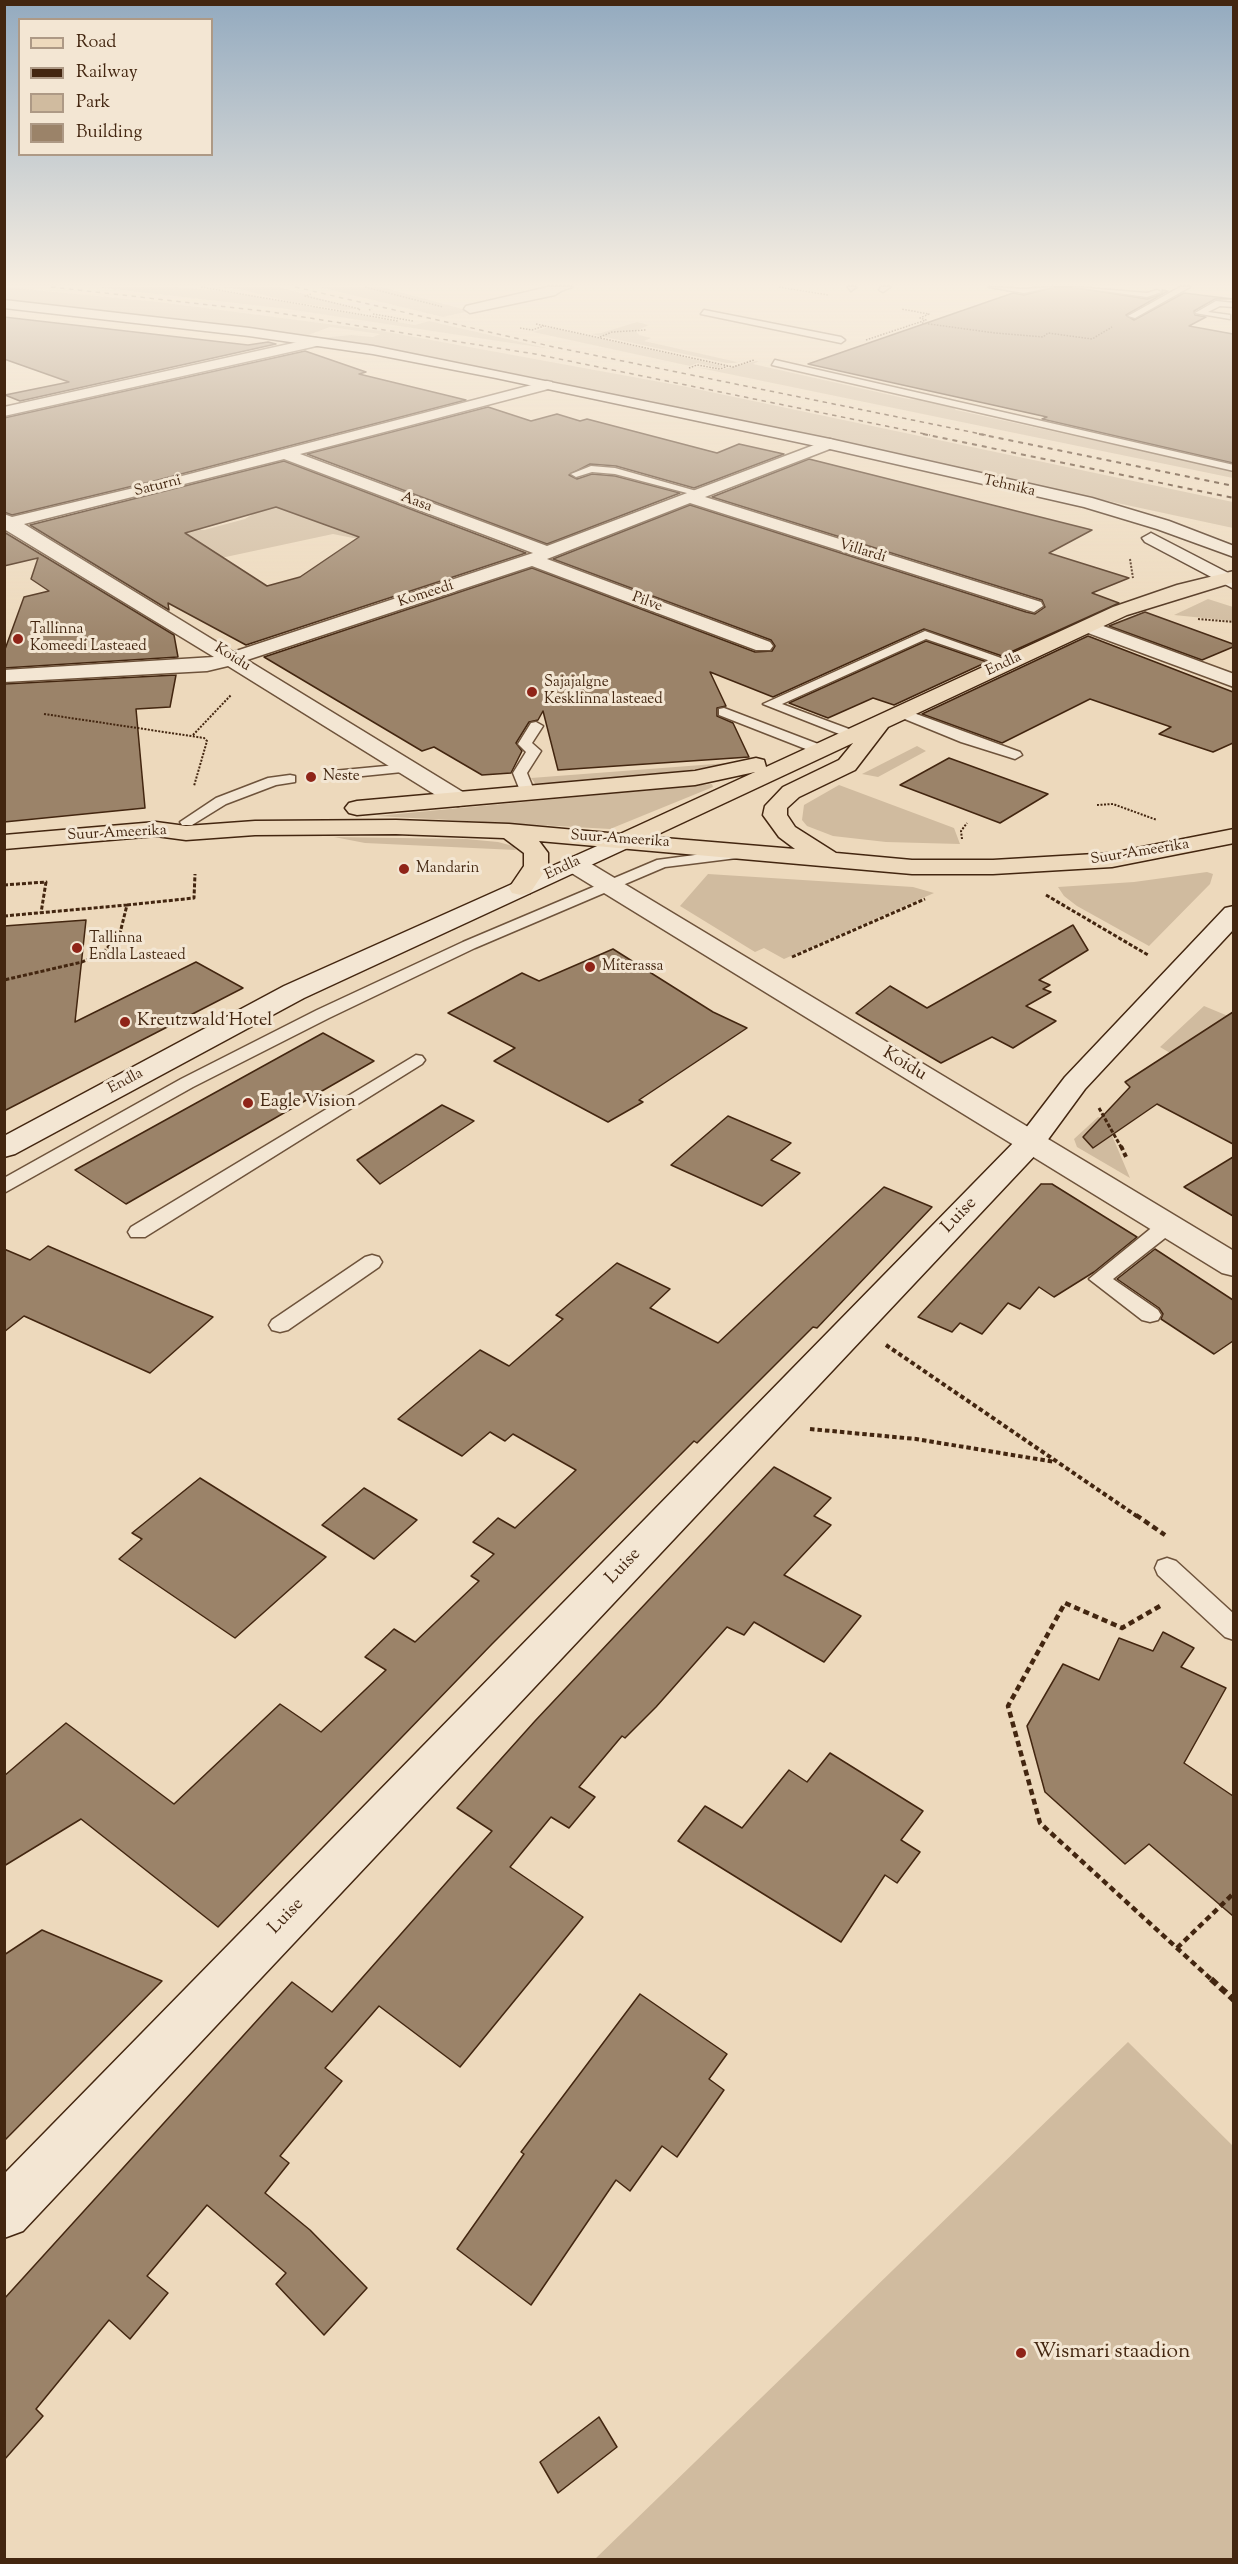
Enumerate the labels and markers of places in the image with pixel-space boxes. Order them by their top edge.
place label: Tallinna Komeedi Lasteaed [30,621,147,656]
marker: Tallinna Komeedi Lasteaed [11,632,25,646]
place label: Sajajalgne Kesklinna lasteaed [544,674,663,709]
marker: Sajajalgne Kesklinna lasteaed [525,685,539,699]
place label: Neste [323,768,360,786]
marker: Neste [304,770,318,784]
place label: Mandarin [416,860,479,878]
marker: Mandarin [397,862,411,876]
place label: Tallinna Endla Lasteaed [89,930,186,965]
marker: Tallinna Endla Lasteaed [70,941,84,955]
place label: Miterassa [602,958,663,976]
marker: Miterassa [583,960,597,974]
place label: Kreutzwald Hotel [137,1011,272,1033]
marker: Kreutzwald Hotel [118,1015,132,1029]
place label: Eagle Vision [260,1092,356,1114]
marker: Eagle Vision [241,1096,255,1110]
place label: Wismari staadion [1033,2340,1190,2366]
marker: Wismari staadion [1014,2346,1028,2360]

